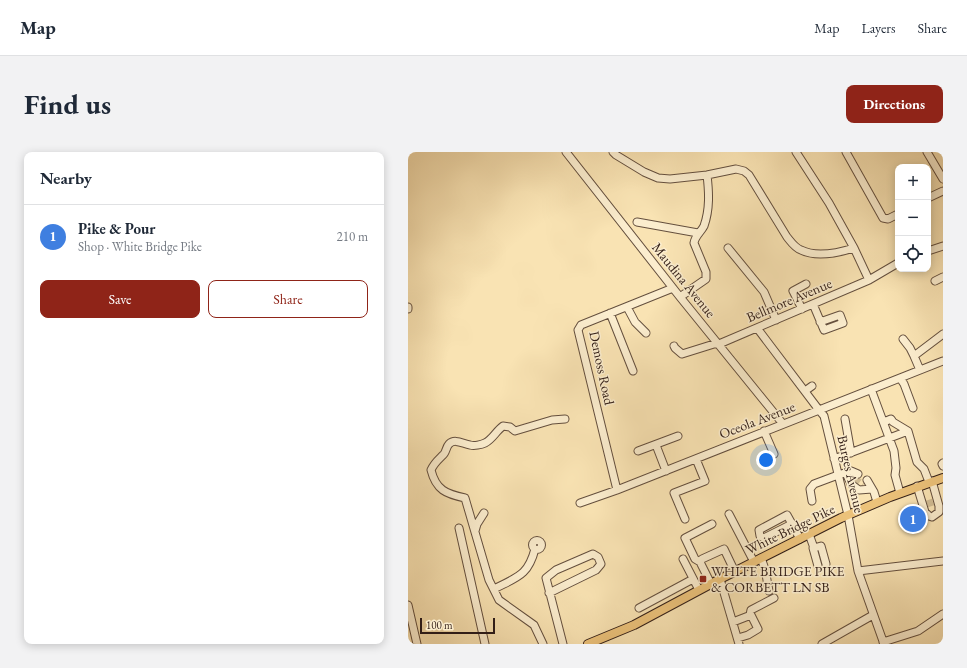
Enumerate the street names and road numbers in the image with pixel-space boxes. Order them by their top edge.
street label: Maudina Avenue [648,239,720,322]
street label: Bellmore Avenue [743,274,835,326]
street label: Demoss Road [585,329,619,407]
street label: Oceola Avenue [716,397,798,443]
street label: Burges Avenue [833,433,869,515]
street label: White Bridge Pike [742,499,838,558]

